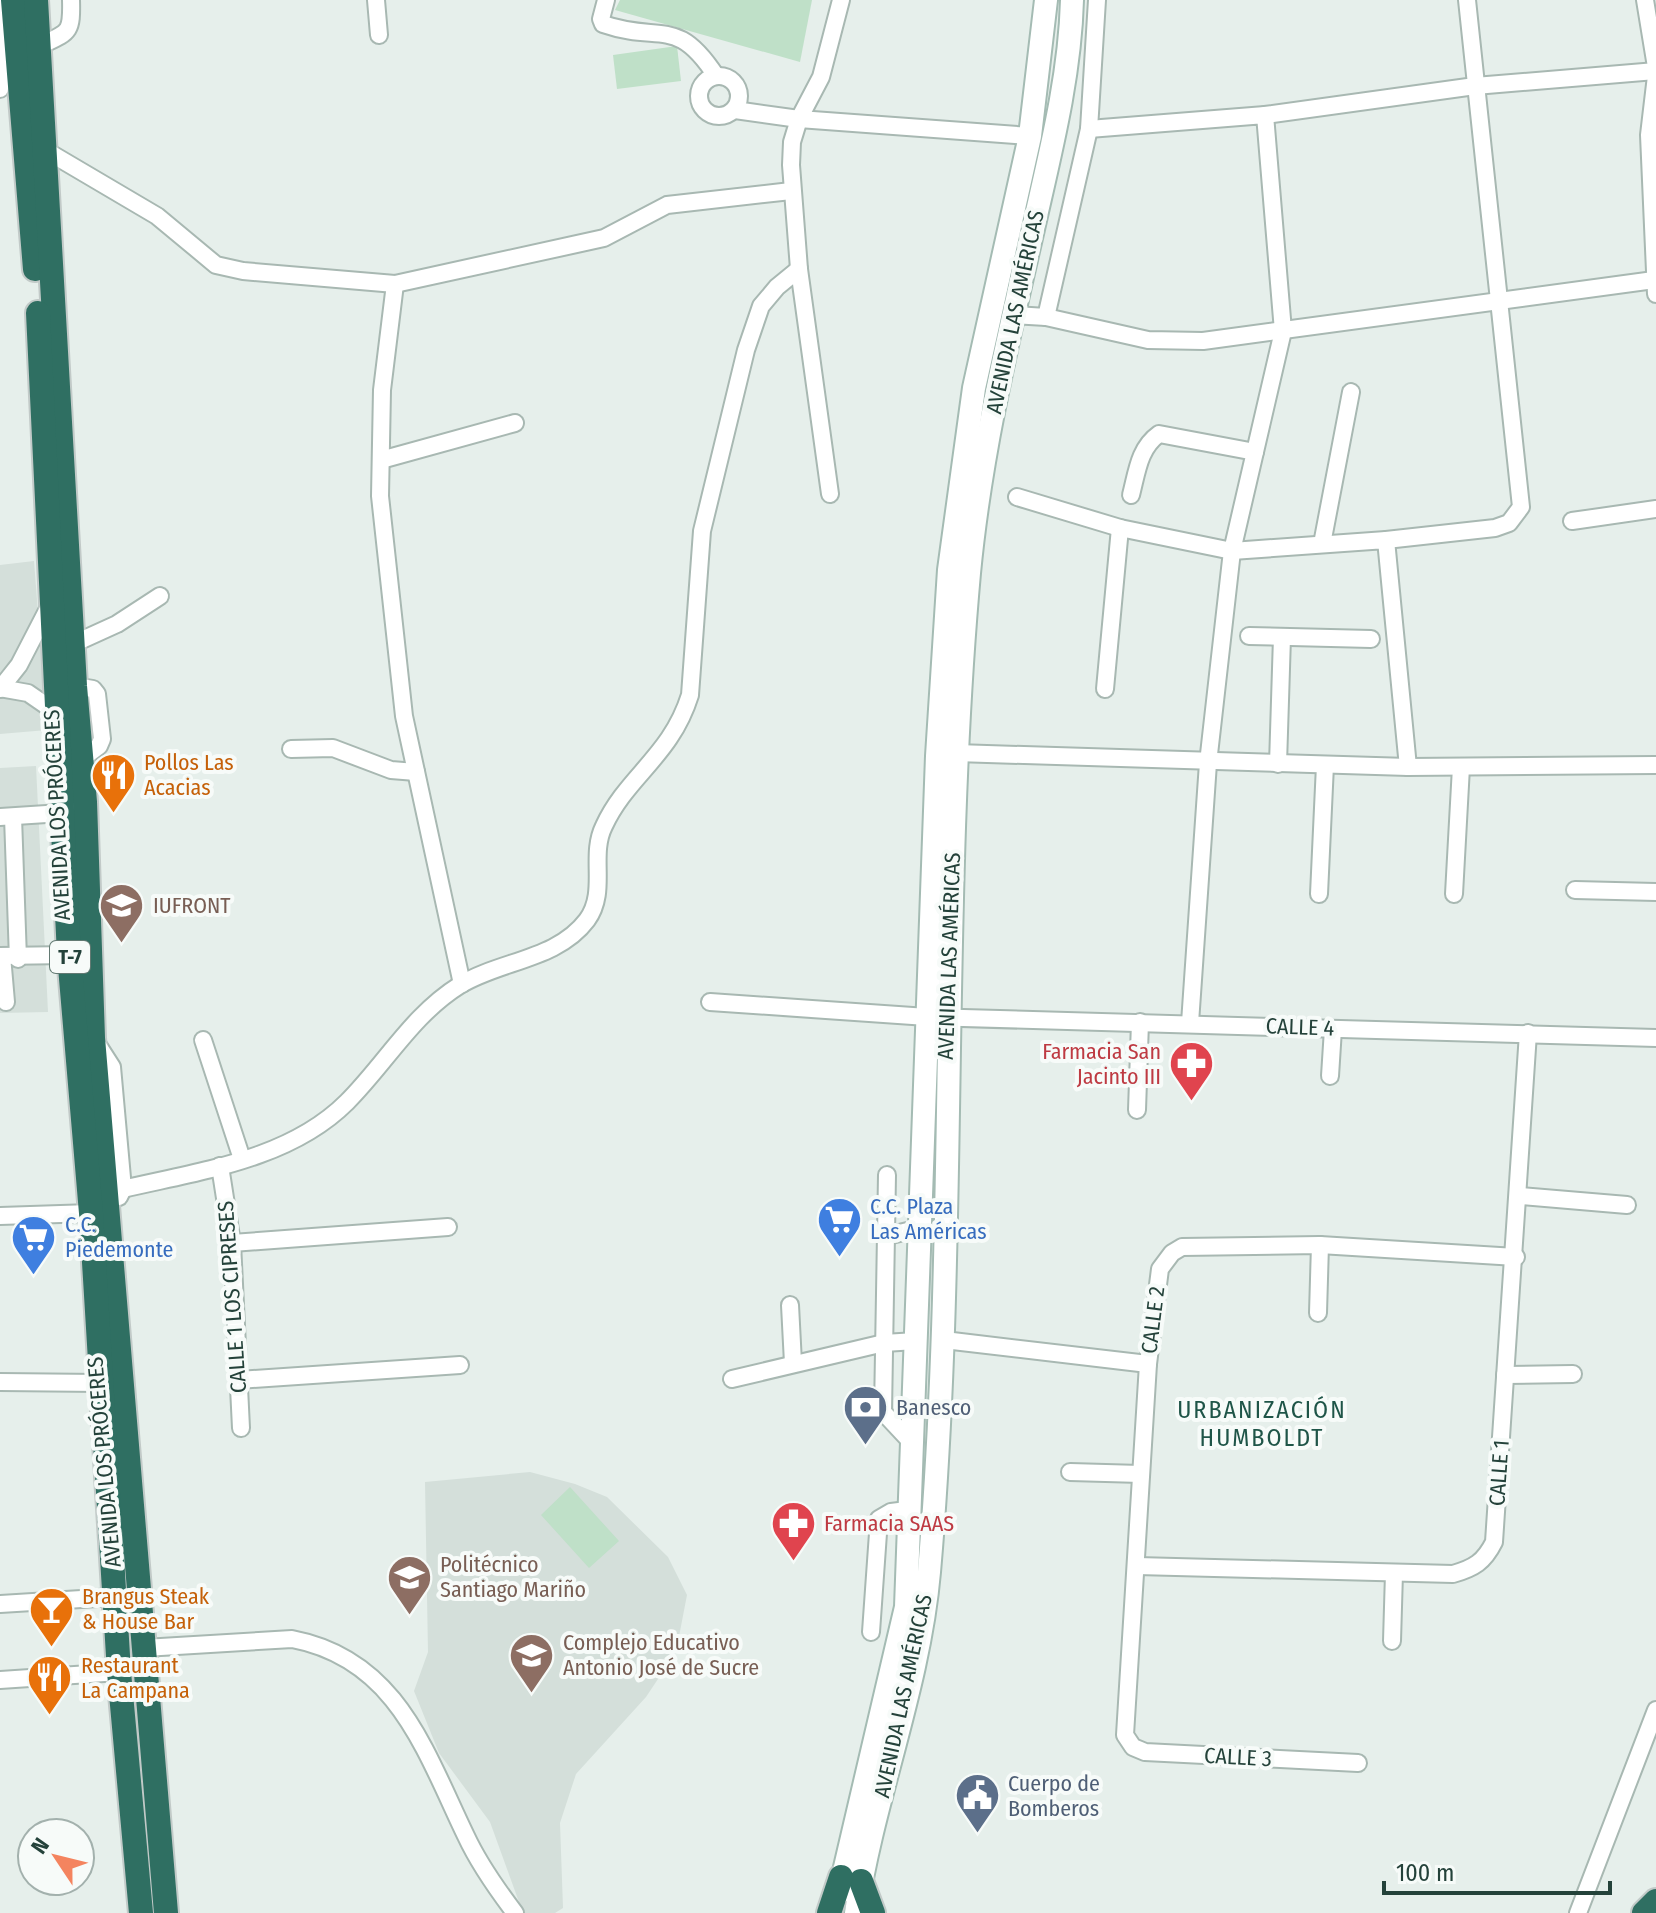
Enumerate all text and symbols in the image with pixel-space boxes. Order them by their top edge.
street label: AVENIDA LAS AMÉRICAS [980,208,1050,416]
street label: AVENIDA LOS PRÓCERES [38,709,76,921]
place label: Pollos Las Acacias [144,749,234,801]
restaurant icon: Pollos Las Acacias [89,751,137,814]
street label: AVENIDA LAS AMÉRICAS [932,852,966,1060]
school or university icon: IUFRONT [98,881,146,944]
place label: IUFRONT [153,892,231,919]
road number: T-7 [50,941,90,973]
street label: CALLE 4 [1265,1012,1335,1042]
place label: Farmacia San Jacinto III [1042,1038,1161,1090]
pharmacy icon: Farmacia San Jacinto III [1168,1040,1216,1103]
place label: C.C. Plaza Las Américas [870,1193,987,1245]
supermarket icon: C.C. Plaza Las Américas [815,1195,863,1258]
street label: CALLE 1 LOS CIPRESES [212,1200,252,1394]
place label: C.C. Piedemonte [65,1211,173,1263]
supermarket icon: C.C. Piedemonte [10,1213,58,1276]
street label: CALLE 2 [1135,1285,1171,1355]
street label: AVENIDA LOS PRÓCERES [81,1355,127,1569]
bank icon: Banesco [841,1383,889,1446]
place label: Banesco [896,1394,971,1421]
district label: URBANIZACIÓN HUMBOLDT [1177,1396,1347,1452]
street label: CALLE 1 [1483,1439,1515,1507]
pharmacy icon: Farmacia SAAS [769,1499,817,1562]
place label: Farmacia SAAS [824,1510,954,1537]
place label: Politécnico Santiago Mariño [440,1551,586,1603]
school or university icon: Politécnico Santiago Mariño [385,1553,433,1616]
place label: Brangus Steak & House Bar [82,1583,210,1635]
bar icon: Brangus Steak & House Bar [27,1585,75,1648]
street label: AVENIDA LAS AMÉRICAS [868,1592,938,1800]
place label: Complejo Educativo Antonio José de Sucre [563,1629,759,1681]
school or university icon: Complejo Educativo Antonio José de Sucre [508,1631,556,1694]
place label: Restaurant La Campana [81,1652,190,1704]
restaurant icon: Restaurant La Campana [26,1654,74,1717]
street label: CALLE 3 [1204,1742,1272,1772]
place label: Cuerpo de Bomberos [1008,1770,1100,1822]
public building icon: Cuerpo de Bomberos [953,1772,1001,1835]
north arrow [16,1817,96,1897]
text: N [25,1833,55,1859]
scale bar [1384,1845,1610,1895]
text: 100 m [1396,1859,1454,1887]

